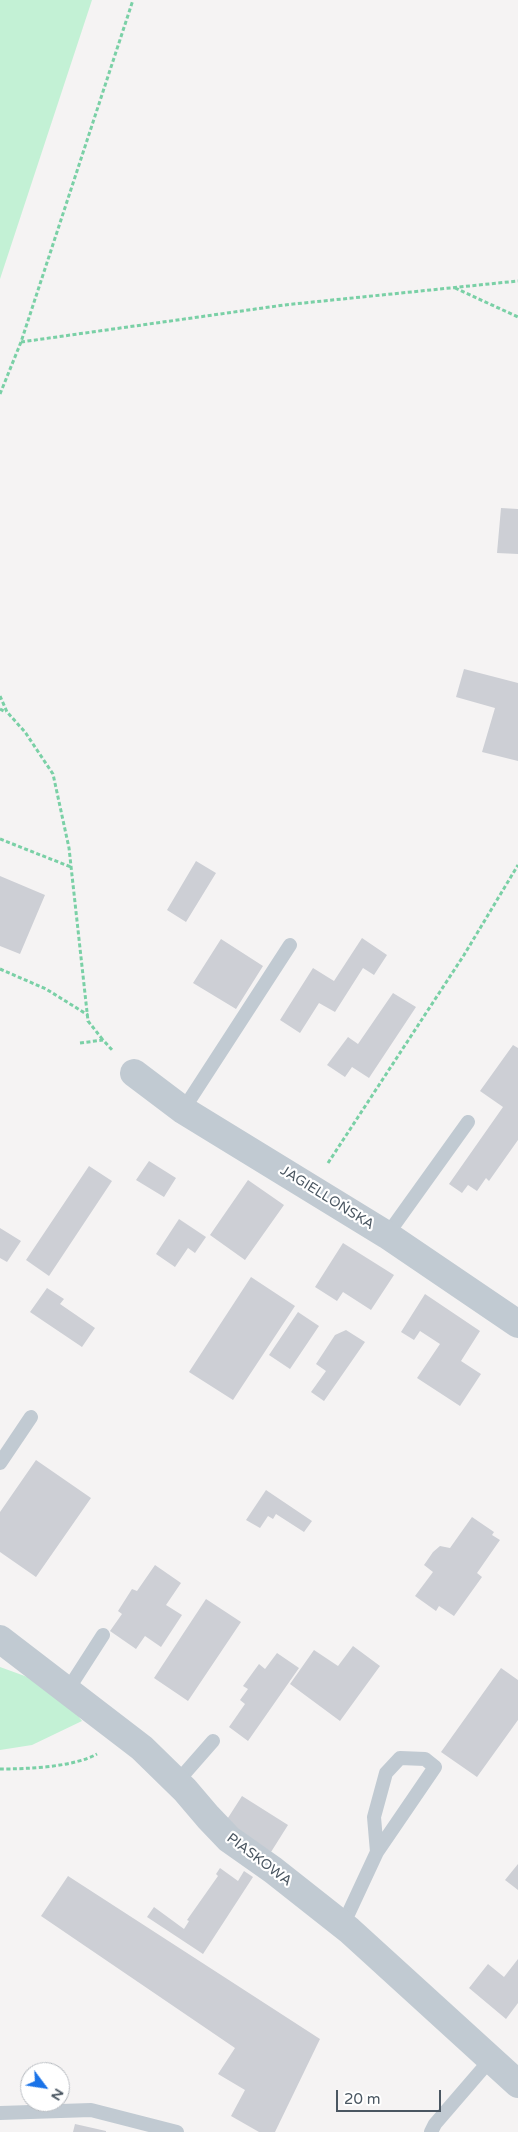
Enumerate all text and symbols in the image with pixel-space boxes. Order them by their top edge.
street label: JAGIELLOŃSKA [277,1162,377,1234]
street label: PIASKOWA [223,1830,295,1890]
north arrow [20,2062,70,2112]
scale bar [338,2080,443,2112]
text: N [47,2085,68,2104]
text: 20 m [344,2090,381,2108]

